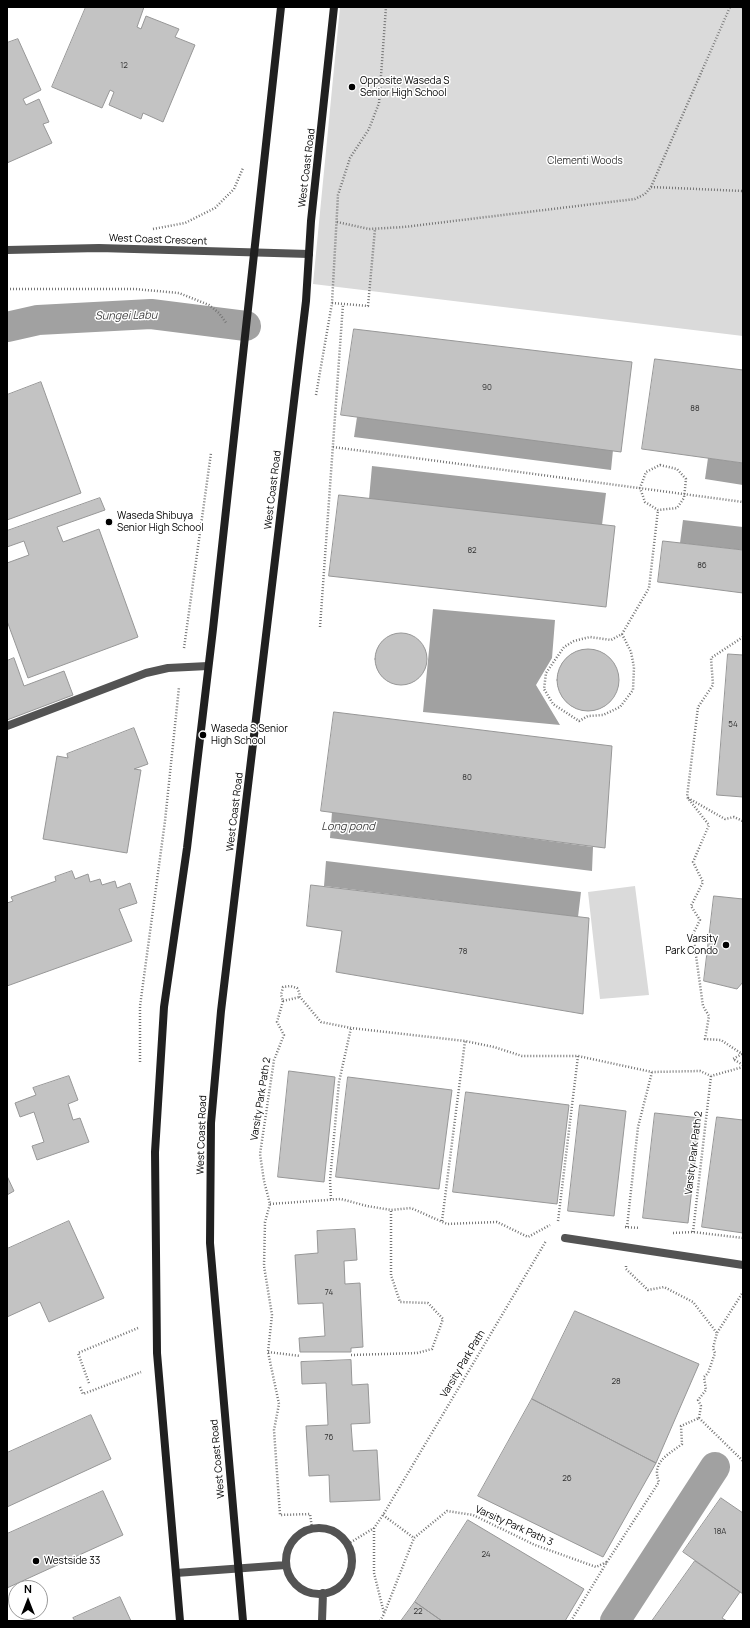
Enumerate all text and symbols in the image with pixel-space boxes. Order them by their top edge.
house number: 12 [120,61,128,71]
place label: Opposite Waseda S Senior High School [360,75,449,98]
marker: Opposite Waseda S Senior High School [347,82,357,92]
street label: West Coast Road [296,128,318,208]
park label: Clementi Woods [547,155,623,167]
street label: West Coast Crescent [109,232,207,248]
water label: Sungei Labu [95,309,157,323]
house number: 90 [482,383,492,393]
house number: 88 [690,404,700,414]
street label: West Coast Road [262,450,284,530]
place label: Waseda Shibuya Senior High School [117,510,203,534]
marker: Waseda Shibuya Senior High School [104,517,114,527]
house number: 82 [467,546,477,556]
house number: 86 [697,561,707,571]
house number: 54 [728,720,738,730]
place label: Waseda S Senior High School [211,723,288,746]
marker: Waseda S Senior High School [198,730,208,740]
street label: West Coast Road [224,772,246,852]
house number: 80 [462,773,472,783]
water label: Long pond [321,820,375,834]
place label: Varsity Park Condo [665,933,718,956]
marker: Varsity Park Condo [721,940,731,950]
house number: 78 [459,947,467,957]
street label: Varsity Park Path 2 [248,1056,274,1142]
street label: West Coast Road [195,1095,209,1175]
street label: Varsity Park Path 2 [683,1110,705,1196]
house number: 74 [325,1288,333,1298]
street label: Varsity Park Path [438,1328,488,1400]
house number: 28 [611,1377,621,1387]
street label: West Coast Road [209,1419,227,1499]
house number: 76 [325,1433,333,1443]
house number: 26 [562,1474,572,1484]
street label: Varsity Park Path 3 [473,1503,555,1549]
house number: 18A [714,1527,726,1537]
house number: 24 [481,1550,491,1560]
place label: Westside 33 [44,1555,100,1567]
marker: Westside 33 [31,1556,41,1566]
north arrow [8,1580,48,1620]
text: N [24,1581,32,1596]
house number: 22 [413,1607,423,1617]

